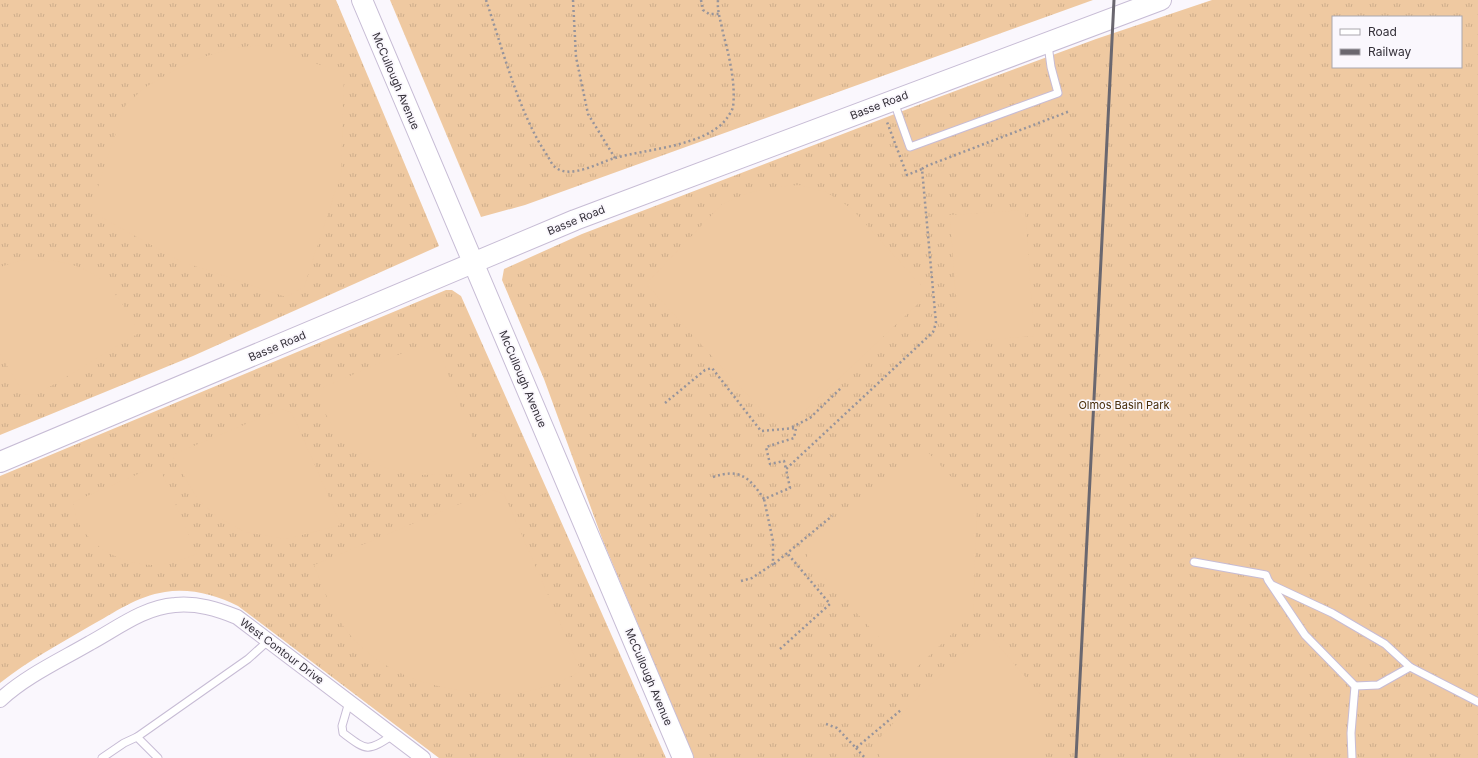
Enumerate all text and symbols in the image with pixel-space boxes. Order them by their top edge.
legend [1332,16,1462,68]
text: Road [1368,24,1397,39]
street label: McCullough Avenue [369,30,423,132]
text: Railway [1368,44,1412,59]
street label: Basse Road [848,88,910,122]
street label: Basse Road [545,202,607,238]
street label: Basse Road [246,328,308,364]
street label: McCullough Avenue [496,328,550,430]
park label: Olmos Basin Park [1078,398,1170,412]
street label: West Contour Drive [237,615,327,687]
street label: McCullough Avenue [622,626,676,728]

